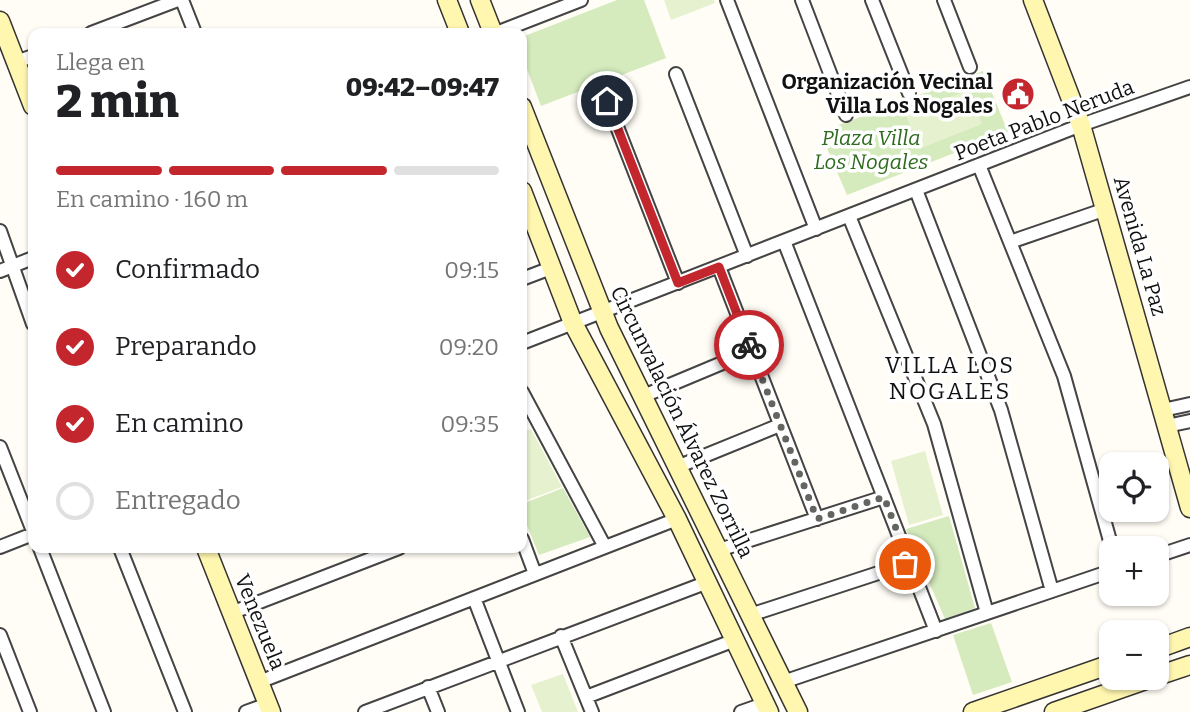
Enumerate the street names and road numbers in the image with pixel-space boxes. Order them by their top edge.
street label: Poeta Pablo Neruda [950,74,1138,166]
street label: Avenida La Paz [1108,173,1172,319]
street label: Circunvalación Álvarez Zorrilla [605,282,760,563]
street label: Venezuela [229,570,291,674]

